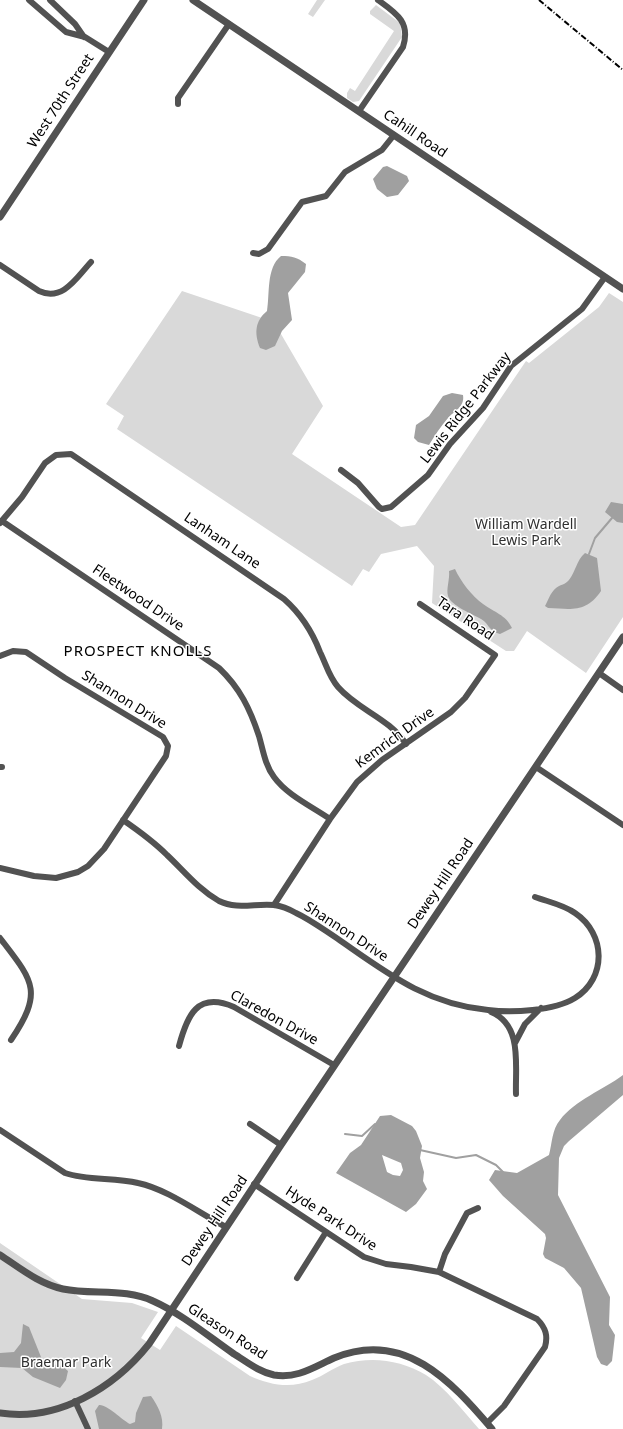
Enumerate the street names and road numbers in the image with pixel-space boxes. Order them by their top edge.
street label: West 70th Street [24,51,98,151]
street label: Cahill Road [380,106,450,162]
street label: Lewis Ridge Parkway [417,349,515,467]
street label: Lanham Lane [180,509,264,573]
street label: Fleetwood Drive [89,561,187,635]
street label: Tara Road [433,594,497,644]
street label: Shannon Drive [78,667,170,733]
street label: Kemrich Drive [353,704,437,772]
street label: Dewey Hill Road [404,835,478,933]
street label: Shannon Drive [301,899,391,965]
street label: Claredon Drive [227,987,321,1049]
street label: Dewey Hill Road [178,1172,252,1270]
street label: Hyde Park Drive [282,1183,380,1255]
street label: Gleason Road [184,1300,270,1364]

